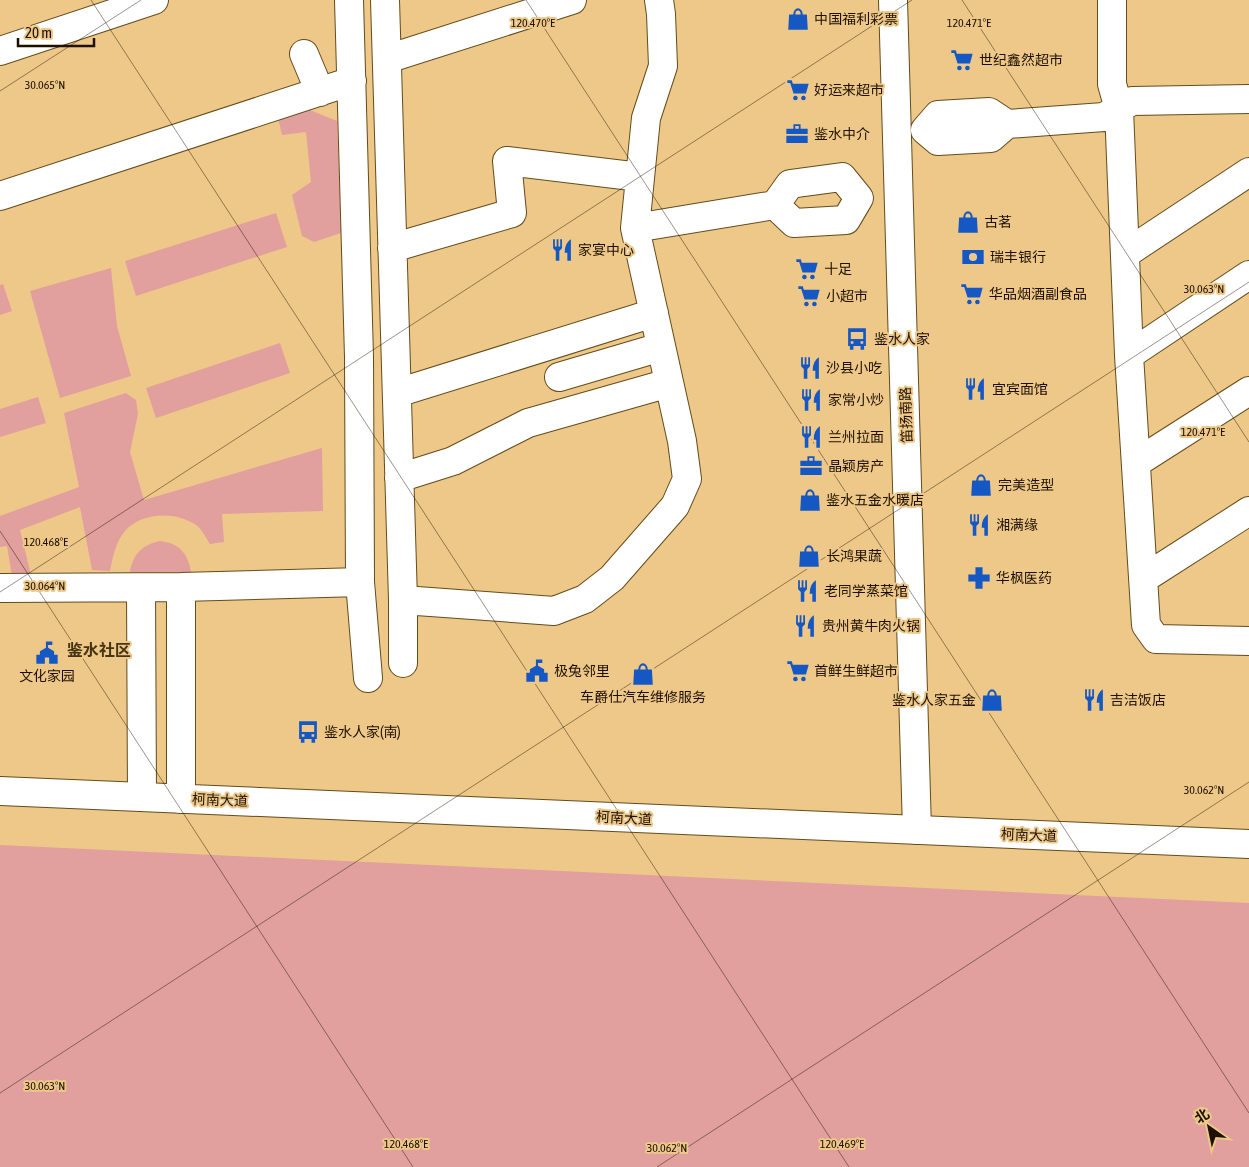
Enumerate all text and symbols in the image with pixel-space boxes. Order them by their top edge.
shop icon: 中国福利彩票 [785,6,811,32]
place label: 中国福利彩票 [814,11,898,27]
scale bar [18,15,94,47]
text: 120.470°E [511,16,555,30]
text: 120.471°E [947,16,991,30]
text: 20 m [25,24,52,41]
supermarket icon: 世纪鑫然超市 [949,47,975,73]
place label: 世纪鑫然超市 [979,52,1063,68]
supermarket icon: 好运来超市 [785,77,811,103]
text: 30.065°N [25,78,65,92]
place label: 好运来超市 [814,82,884,98]
office icon: 鉴水中介 [784,121,810,147]
place label: 鉴水中介 [814,126,870,142]
shop icon: 古茗 [955,209,981,235]
place label: 古茗 [984,214,1012,230]
restaurant icon: 家宴中心 [549,237,575,263]
place label: 家宴中心 [578,242,634,258]
bank icon: 瑞丰银行 [960,244,986,270]
place label: 瑞丰银行 [990,249,1046,265]
supermarket icon: 十足 [794,256,820,282]
place label: 十足 [824,261,852,277]
supermarket icon: 华品烟酒副食品 [959,281,985,307]
text: 30.063°N [1184,282,1224,296]
supermarket icon: 小超市 [796,283,822,309]
place label: 华品烟酒副食品 [989,286,1087,302]
place label: 小超市 [826,288,868,304]
bus stop icon: 鉴水人家 [844,326,870,352]
place label: 鉴水人家 [874,331,930,347]
restaurant icon: 沙县小吃 [797,355,823,381]
place label: 沙县小吃 [826,360,882,376]
restaurant icon: 宜宾面馆 [962,376,988,402]
place label: 宜宾面馆 [992,381,1048,397]
restaurant icon: 家常小炒 [798,387,824,413]
street label: 笛扬南路 [897,387,915,443]
place label: 家常小炒 [828,392,884,408]
restaurant icon: 兰州拉面 [798,424,824,450]
text: 120.471°E [1181,425,1225,439]
place label: 兰州拉面 [828,429,884,445]
office icon: 晶颖房产 [798,453,824,479]
place label: 晶颖房产 [828,458,884,474]
shop icon: 完美造型 [968,472,994,498]
place label: 完美造型 [998,477,1054,493]
shop icon: 鉴水五金水暖店 [797,487,823,513]
place label: 鉴水五金水暖店 [826,492,924,508]
restaurant icon: 湘满缘 [966,512,992,538]
place label: 湘满缘 [996,517,1038,533]
text: 120.468°E [24,535,68,549]
shop icon: 长鸿果蔬 [796,543,822,569]
place label: 长鸿果蔬 [826,548,882,564]
pharmacy icon: 华枫医药 [966,565,992,591]
place label: 华枫医药 [996,570,1052,586]
restaurant icon: 老同学蒸菜馆 [794,578,820,604]
text: 30.064°N [25,579,65,593]
place label: 老同学蒸菜馆 [824,583,908,599]
restaurant icon: 贵州黄牛肉火锅 [792,613,818,639]
place label: 贵州黄牛肉火锅 [822,618,920,634]
public building icon: 文化家园 [34,640,60,666]
district label: 鉴水社区 [67,641,131,659]
public building icon: 极兔邻里 [524,658,550,684]
supermarket icon: 首鲜生鲜超市 [785,658,811,684]
shop icon: 车爵仕汽车维修服务 [630,661,656,687]
place label: 极兔邻里 [554,663,610,679]
place label: 首鲜生鲜超市 [814,663,898,679]
place label: 文化家园 [19,668,75,684]
shop icon: 鉴水人家五金 [979,687,1005,713]
restaurant icon: 吉洁饭店 [1081,687,1107,713]
place label: 车爵仕汽车维修服务 [580,689,706,705]
place label: 鉴水人家五金 [892,692,976,708]
place label: 吉洁饭店 [1110,692,1166,708]
bus stop icon: 鉴水人家(南) [295,719,321,745]
place label: 鉴水人家(南) [324,724,401,740]
text: 30.062°N [1184,783,1224,797]
street label: 柯南大道 [192,791,248,809]
street label: 柯南大道 [596,809,652,827]
street label: 柯南大道 [1001,826,1057,844]
text: 30.063°N [25,1079,65,1093]
north arrow [1184,1102,1234,1152]
text: 北 [1192,1106,1212,1127]
text: 120.468°E [384,1137,428,1151]
text: 120.469°E [820,1137,864,1151]
text: 30.062°N [647,1141,687,1155]

